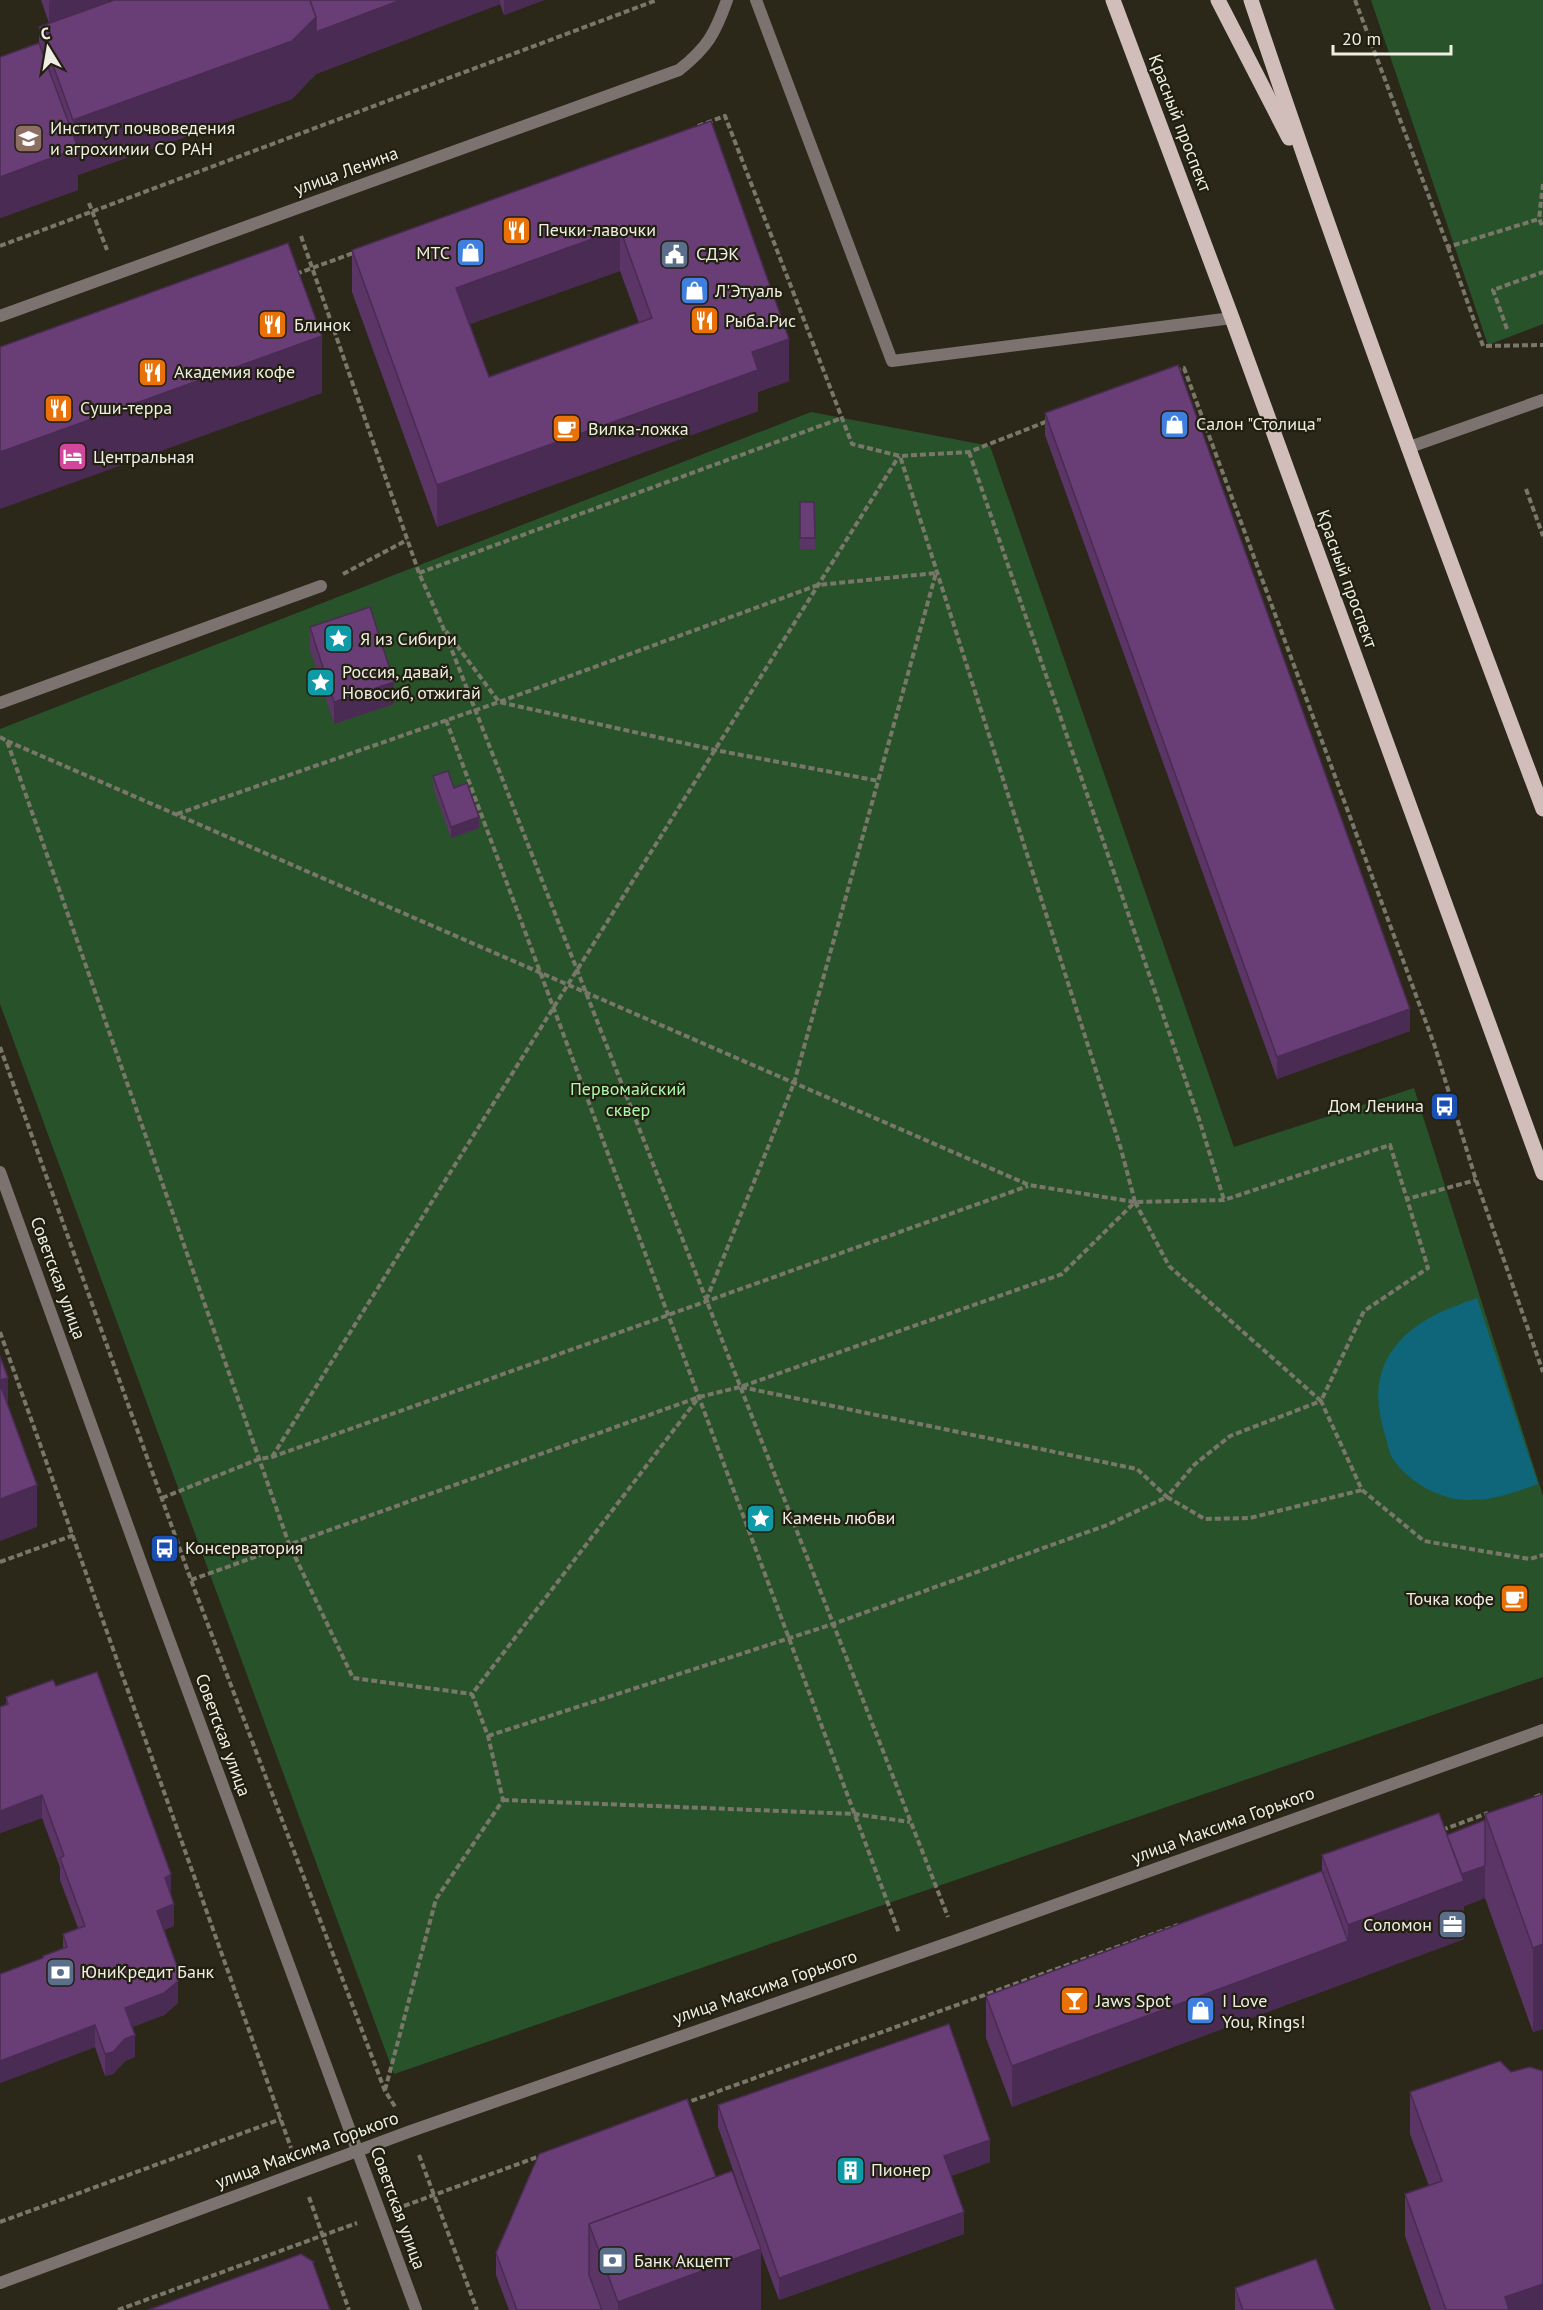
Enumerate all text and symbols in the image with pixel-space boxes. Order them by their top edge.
north arrow [18,18,78,78]
scale bar [1333,18,1452,56]
text: С [39,23,51,44]
text: 20 m [1342,27,1381,50]
street label: Красный проспект [1144,51,1218,196]
place label: Институт почвоведения и агрохимии СО РАН [50,116,235,160]
school or university icon: Институт почвоведения и агрохимии СО РАН [13,122,45,154]
street label: улица Ленина [291,141,401,200]
restaurant icon: Печки-лавочки [501,214,533,246]
place label: Печки-лавочки [538,218,656,241]
shop icon: МТС [455,237,487,269]
public building icon: СДЭК [659,238,691,270]
place label: МТС [416,241,450,264]
place label: СДЭК [696,242,739,265]
shop icon: Л'Этуаль [678,275,710,307]
place label: Л'Этуаль [714,279,782,302]
restaurant icon: Рыба.Рис [688,305,720,337]
restaurant icon: Блинок [257,309,289,341]
place label: Рыба.Рис [725,309,796,332]
place label: Блинок [294,313,351,336]
restaurant icon: Академия кофе [137,356,169,388]
place label: Академия кофе [174,360,295,383]
restaurant icon: Суши-терра [43,392,75,424]
place label: Суши-терра [80,396,172,419]
shop icon: Салон "Столица" [1159,408,1191,440]
place label: Салон "Столица" [1196,412,1322,435]
cafe icon: Вилка-ложка [551,413,583,445]
place label: Вилка-ложка [588,417,689,440]
hotel icon: Центральная [56,441,88,473]
place label: Центральная [93,445,194,468]
street label: Красный проспект [1312,506,1383,652]
place icon: Я из Сибири [323,623,355,655]
place label: Я из Сибири [360,627,457,650]
place label: Россия, давай, Новосиб, отжигай [342,660,481,704]
place icon: Россия, давай, Новосиб, отжигай [305,666,337,698]
park label: Первомайский сквер [570,1077,686,1121]
bus stop icon: Дом Ленина [1429,1090,1461,1122]
place label: Дом Ленина [1328,1094,1424,1117]
street label: Советская улица [26,1213,91,1342]
place icon: Камень любви [745,1502,777,1534]
place label: Камень любви [782,1506,895,1529]
bus stop icon: Консерватория [148,1532,180,1564]
place label: Консерватория [185,1536,303,1559]
cafe icon: Точка кофе [1499,1583,1531,1615]
place label: Точка кофе [1406,1587,1494,1610]
street label: Советская улица [191,1670,256,1799]
street label: улица Максима Горького [1128,1781,1318,1868]
office icon: Соломон [1437,1909,1469,1941]
place label: Соломон [1363,1913,1432,1936]
street label: улица Максима Горького [670,1944,860,2029]
bank icon: ЮниКредит Банк [44,1956,76,1988]
place label: ЮниКредит Банк [81,1960,215,1983]
bar icon: Jaws Spot [1059,1985,1091,2017]
place label: Jaws Spot [1095,1989,1171,2012]
place label: I Love You, Rings! [1222,1989,1305,2033]
shop icon: I Love You, Rings! [1185,1995,1217,2027]
street label: улица Максима Горького [212,2106,402,2193]
street label: Советская улица [366,2143,431,2272]
building icon: Пионер [834,2154,866,2186]
place label: Пионер [871,2158,931,2181]
bank icon: Банк Акцепт [597,2245,629,2277]
place label: Банк Акцепт [634,2249,731,2272]

